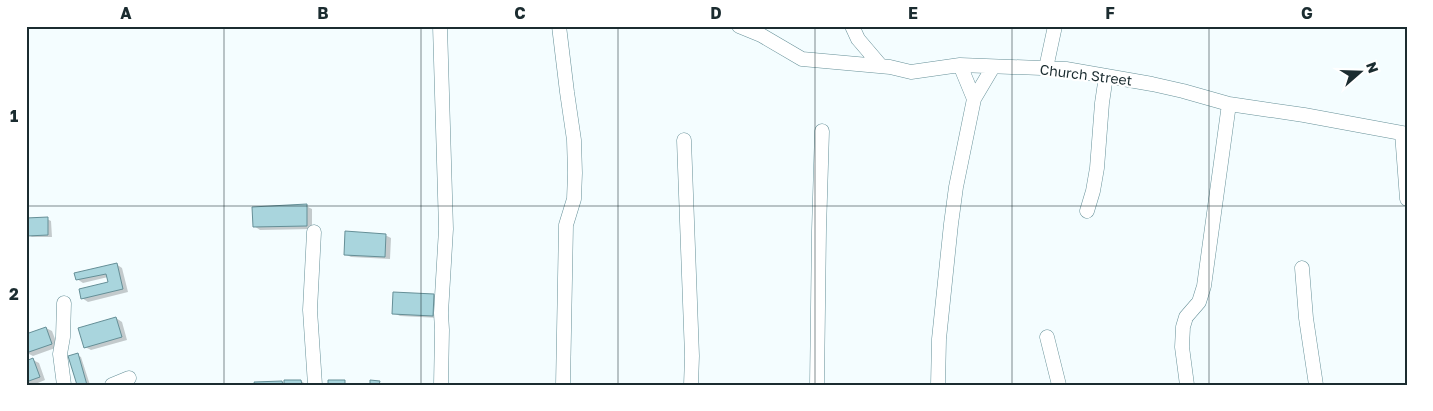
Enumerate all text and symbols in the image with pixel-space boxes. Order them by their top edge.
text: A [120,3,132,23]
text: B [317,3,329,23]
text: C [514,3,526,23]
text: D [710,3,722,23]
text: E [908,3,918,23]
text: F [1105,3,1115,23]
text: G [1301,3,1313,23]
north arrow [1336,48,1386,98]
text: N [1363,59,1382,75]
street label: Church Street [1039,60,1133,89]
text: 1 [10,106,18,126]
text: 2 [9,284,19,304]

